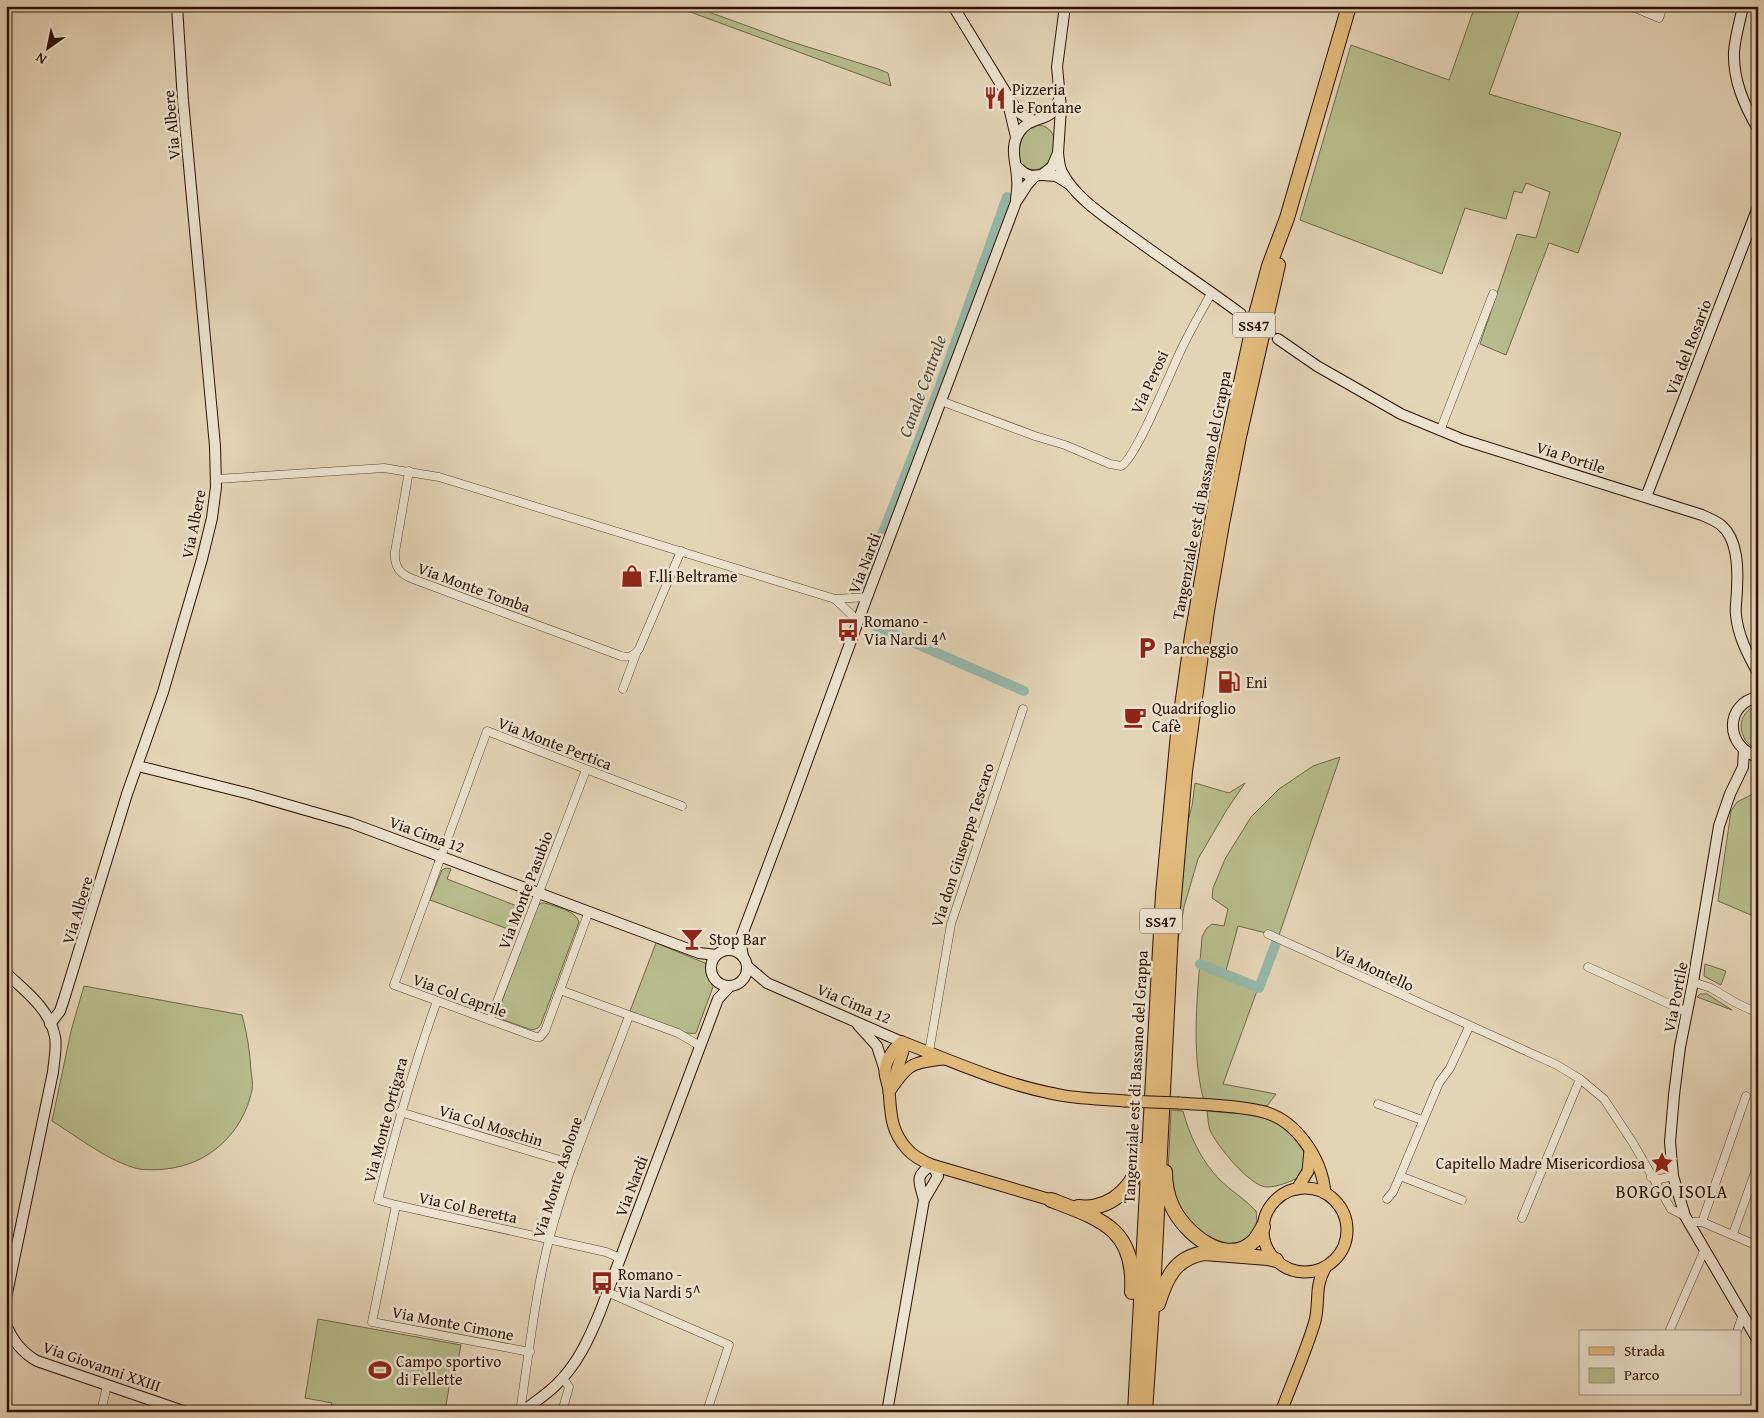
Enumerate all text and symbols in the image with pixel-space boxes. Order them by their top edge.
north arrow [22,22,72,72]
text: N [31,48,50,70]
place label: Pizzeria le Fontane [1012,77,1082,119]
restaurant icon: Pizzeria le Fontane [982,85,1008,111]
street label: Via Albere [156,89,186,161]
street label: Via del Rosario [1659,296,1717,398]
road number: SS47 [1233,312,1275,338]
water label: Canale Centrale [891,331,953,441]
street label: Via Perosi [1124,346,1174,418]
street label: Tangenziale est di Bassano del Grappa [1165,368,1237,622]
street label: Via Portile [1533,435,1609,479]
street label: Via Albere [175,487,211,561]
street label: Via Nardi [841,529,887,597]
street label: Via Monte Tomba [414,555,534,619]
shop icon: F.lli Beltrame [619,563,645,589]
place label: F.lli Beltrame [649,564,737,588]
place label: Romano - Via Nardi 4^ [864,609,947,651]
bus stop icon: Romano - Via Nardi 4^ [835,617,861,643]
parking icon: Parcheggio [1134,635,1160,661]
place label: Parcheggio [1164,636,1238,660]
fuel station icon: Eni [1216,669,1242,695]
place label: Eni [1246,670,1268,694]
place label: Quadrifoglio Cafè [1152,696,1236,738]
cafe icon: Quadrifoglio Cafè [1122,704,1148,730]
street label: Via Monte Pertica [494,710,616,776]
street label: Via don Giuseppe Tescaro [924,760,1000,930]
street label: Via Cima 12 [386,809,468,859]
street label: Via Monte Pasubio [491,827,559,953]
street label: Via Albere [55,873,99,947]
road number: SS47 [1140,908,1182,934]
bar icon: Stop Bar [679,926,705,952]
place label: Stop Bar [709,927,766,951]
street label: Via Montello [1330,939,1418,997]
street label: Tangenziale est di Bassano del Grappa [1116,949,1154,1204]
street label: Via Portile [1656,960,1694,1034]
street label: Via Col Caprile [409,967,511,1023]
street label: Via Cima 12 [813,977,895,1029]
street label: Via Monte Ortigara [357,1054,413,1185]
street label: Via Col Moschin [436,1098,546,1152]
street label: Via Monte Asolone [526,1113,588,1241]
place icon: Capitello Madre Misericordiosa [1649,1150,1675,1176]
place label: Capitello Madre Misericordiosa [1436,1151,1645,1175]
street label: Via Nardi [608,1152,654,1220]
district label: BORGO ISOLA [1616,1178,1728,1205]
street label: Via Col Beretta [416,1185,520,1229]
place label: Romano - Via Nardi 5^ [618,1262,701,1304]
bus stop icon: Romano - Via Nardi 5^ [589,1270,615,1296]
street label: Via Monte Cimone [390,1299,516,1347]
legend [1579,1330,1742,1396]
street label: Via Giovanni XXIII [40,1335,164,1397]
text: Strada [1624,1340,1665,1361]
place label: Campo sportivo di Fellette [396,1349,501,1391]
sports icon: Campo sportivo di Fellette [367,1357,393,1383]
text: Parco [1624,1364,1660,1385]

